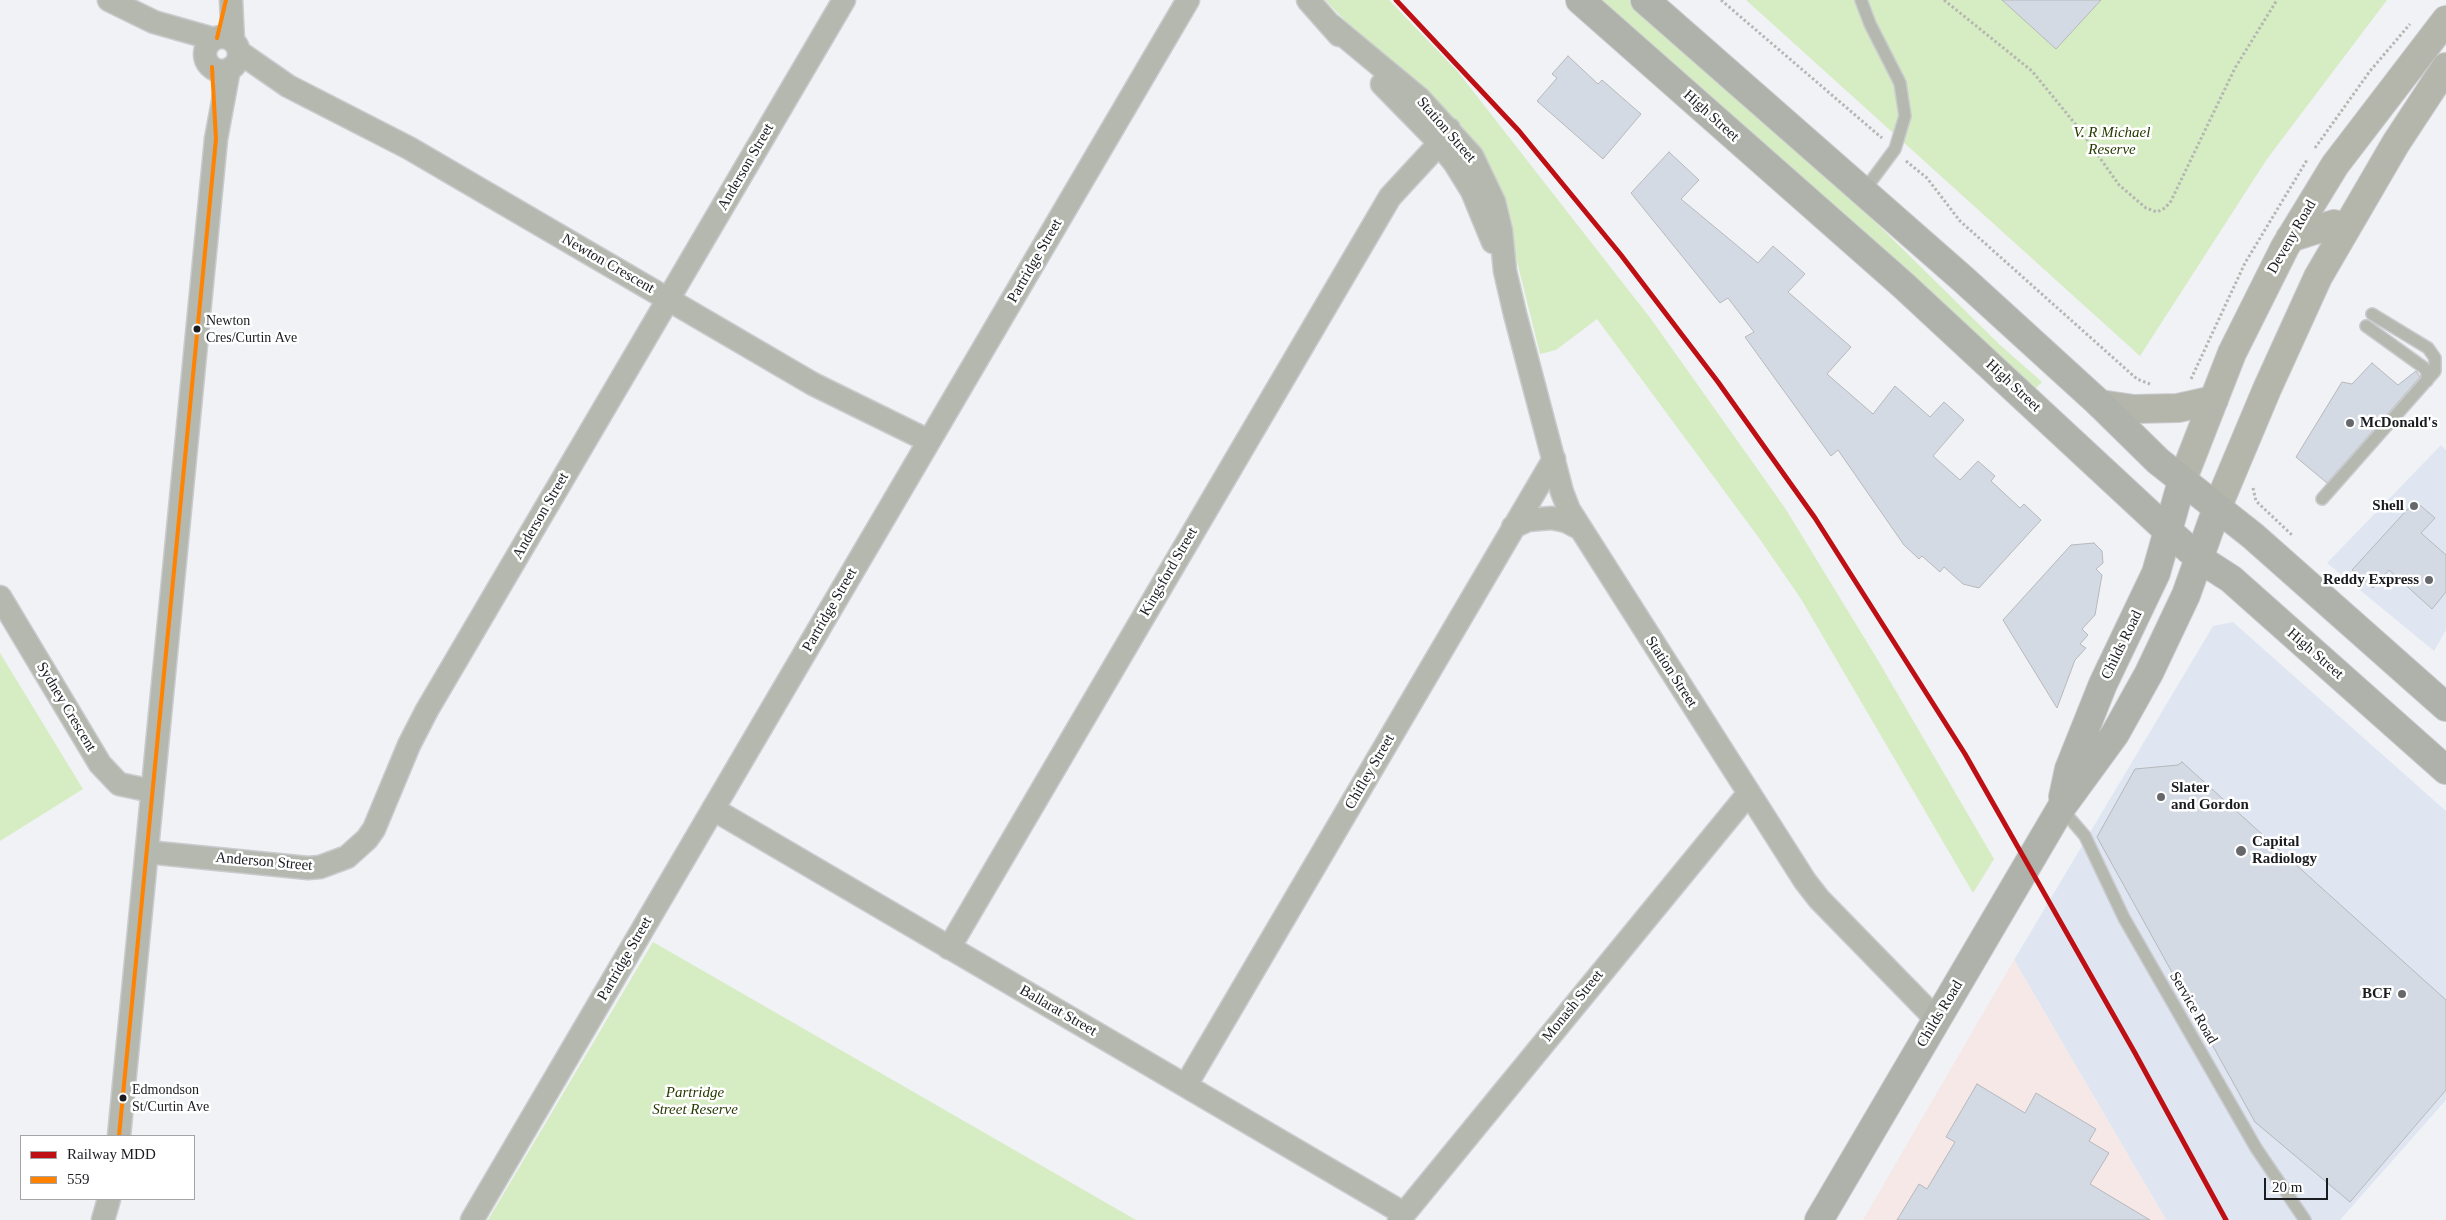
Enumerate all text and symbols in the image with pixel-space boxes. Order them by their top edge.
street label: High Street [1679,86,1743,146]
street label: Station Street [1413,93,1479,167]
street label: Anderson Street [714,120,778,214]
park label: V. R Michael Reserve [2074,124,2150,159]
street label: Deveny Road [2264,197,2320,277]
street label: Partridge Street [1004,216,1066,306]
street label: Newton Crescent [559,230,657,298]
place label: Newton Cres/Curtin Ave [206,313,297,346]
marker: Newton Cres/Curtin Ave [192,324,202,334]
street label: High Street [1982,356,2044,416]
place label: McDonald's [2360,414,2438,432]
marker: McDonald's [2344,417,2356,429]
street label: Anderson Street [509,469,573,563]
place label: Shell [2372,497,2404,515]
marker: Shell [2408,500,2420,512]
street label: Kingsford Street [1136,524,1202,620]
street label: Partridge Street [799,565,861,655]
place label: Reddy Express [2323,571,2419,589]
marker: Reddy Express [2423,574,2435,586]
street label: Childs Road [2098,608,2146,682]
street label: High Street [2283,625,2347,683]
street label: Station Street [1641,633,1701,711]
street label: Sydney Crescent [32,659,100,755]
street label: Chifley Street [1341,731,1399,813]
place label: Slater and Gordon [2171,779,2249,814]
marker: Slater and Gordon [2155,791,2167,803]
place label: Capital Radiology [2252,833,2317,868]
marker: Capital Radiology [2234,844,2248,858]
street label: Anderson Street [215,849,313,875]
street label: Partridge Street [594,914,656,1004]
street label: Monash Street [1539,967,1607,1045]
street label: Service Road [2165,969,2221,1047]
street label: Childs Road [1913,977,1967,1051]
street label: Ballarat Street [1016,982,1100,1040]
place label: BCF [2362,985,2392,1003]
marker: BCF [2396,988,2408,1000]
place label: Edmondson St/Curtin Ave [132,1082,209,1114]
park label: Partridge Street Reserve [652,1084,738,1119]
marker: Edmondson St/Curtin Ave [118,1093,128,1103]
legend [20,1135,195,1200]
text: Railway MDD [67,1146,156,1162]
scale bar [2266,1168,2330,1200]
text: 559 [67,1171,90,1187]
text: 20 m [2272,1179,2302,1195]

